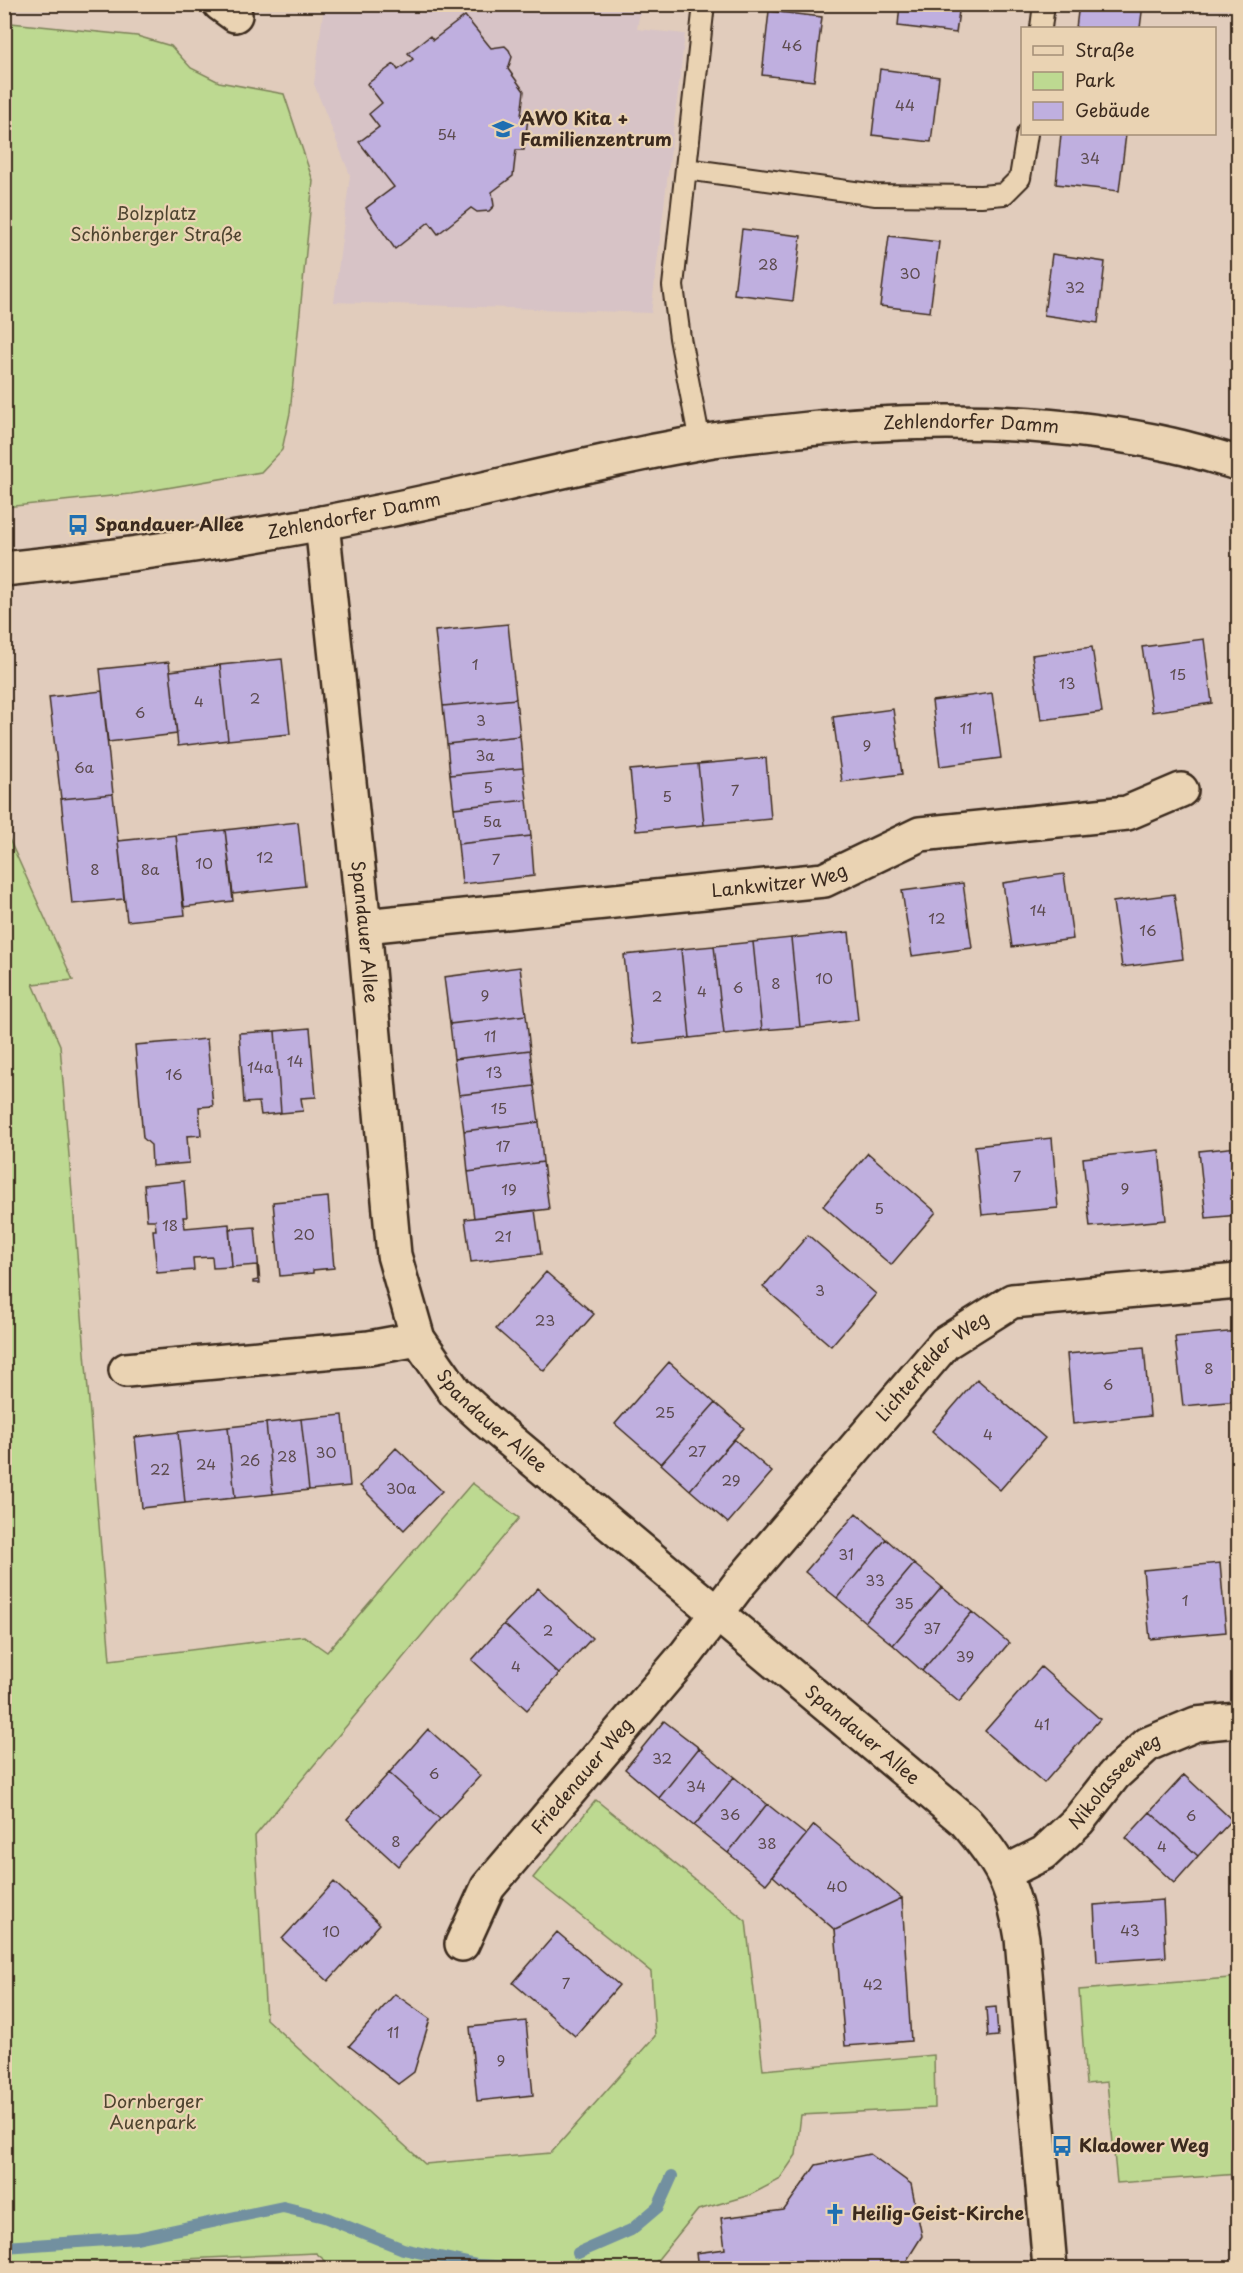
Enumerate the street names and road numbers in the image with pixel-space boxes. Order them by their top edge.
street label: Zehlendorfer Damm [882,407,1060,439]
street label: Zehlendorfer Damm [265,484,443,545]
street label: Lankwitzer Weg [710,856,851,903]
street label: Spandauer Allee [345,859,386,1004]
street label: Lichterfelder Weg [868,1304,993,1427]
street label: Spandauer Allee [431,1363,554,1478]
street label: Spandauer Allee [800,1678,927,1790]
street label: Friedenauer Weg [524,1711,638,1839]
street label: Nikolasseeweg [1062,1725,1164,1835]

